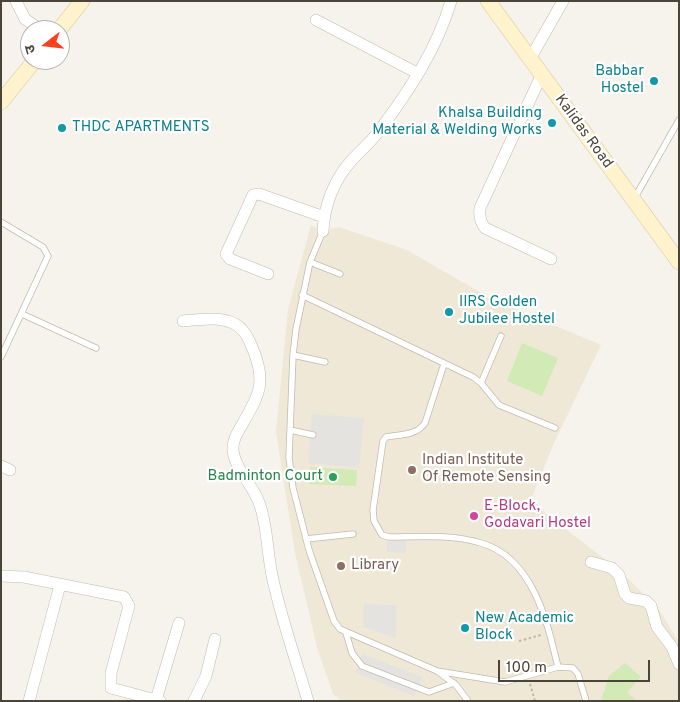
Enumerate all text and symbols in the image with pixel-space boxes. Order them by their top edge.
north arrow [20,20,70,70]
text: उ [22,43,40,55]
place label: Babbar Hostel [595,63,644,98]
marker: Babbar Hostel [648,75,660,87]
street label: Kalidas Road [550,92,616,172]
place label: Khalsa Building Material & Welding Works [372,105,542,140]
marker: Khalsa Building Material & Welding Works [546,117,558,129]
place label: THDC APARTMENTS [72,119,210,137]
marker: THDC APARTMENTS [56,122,68,134]
place label: IIRS Golden Jubilee Hostel [459,294,555,329]
marker: IIRS Golden Jubilee Hostel [443,306,455,318]
place label: Indian Institute Of Remote Sensing [422,452,551,487]
marker: Indian Institute Of Remote Sensing [406,464,418,476]
place label: Badminton Court [208,468,323,486]
marker: Badminton Court [327,471,339,483]
place label: E-Block, Godavari Hostel [484,498,591,533]
marker: E-Block, Godavari Hostel [468,510,480,522]
place label: Library [351,557,399,575]
marker: Library [335,560,347,572]
place label: New Academic Block [475,610,574,645]
marker: New Academic Block [459,622,471,634]
scale bar [500,650,652,682]
text: 100 m [506,659,547,678]

